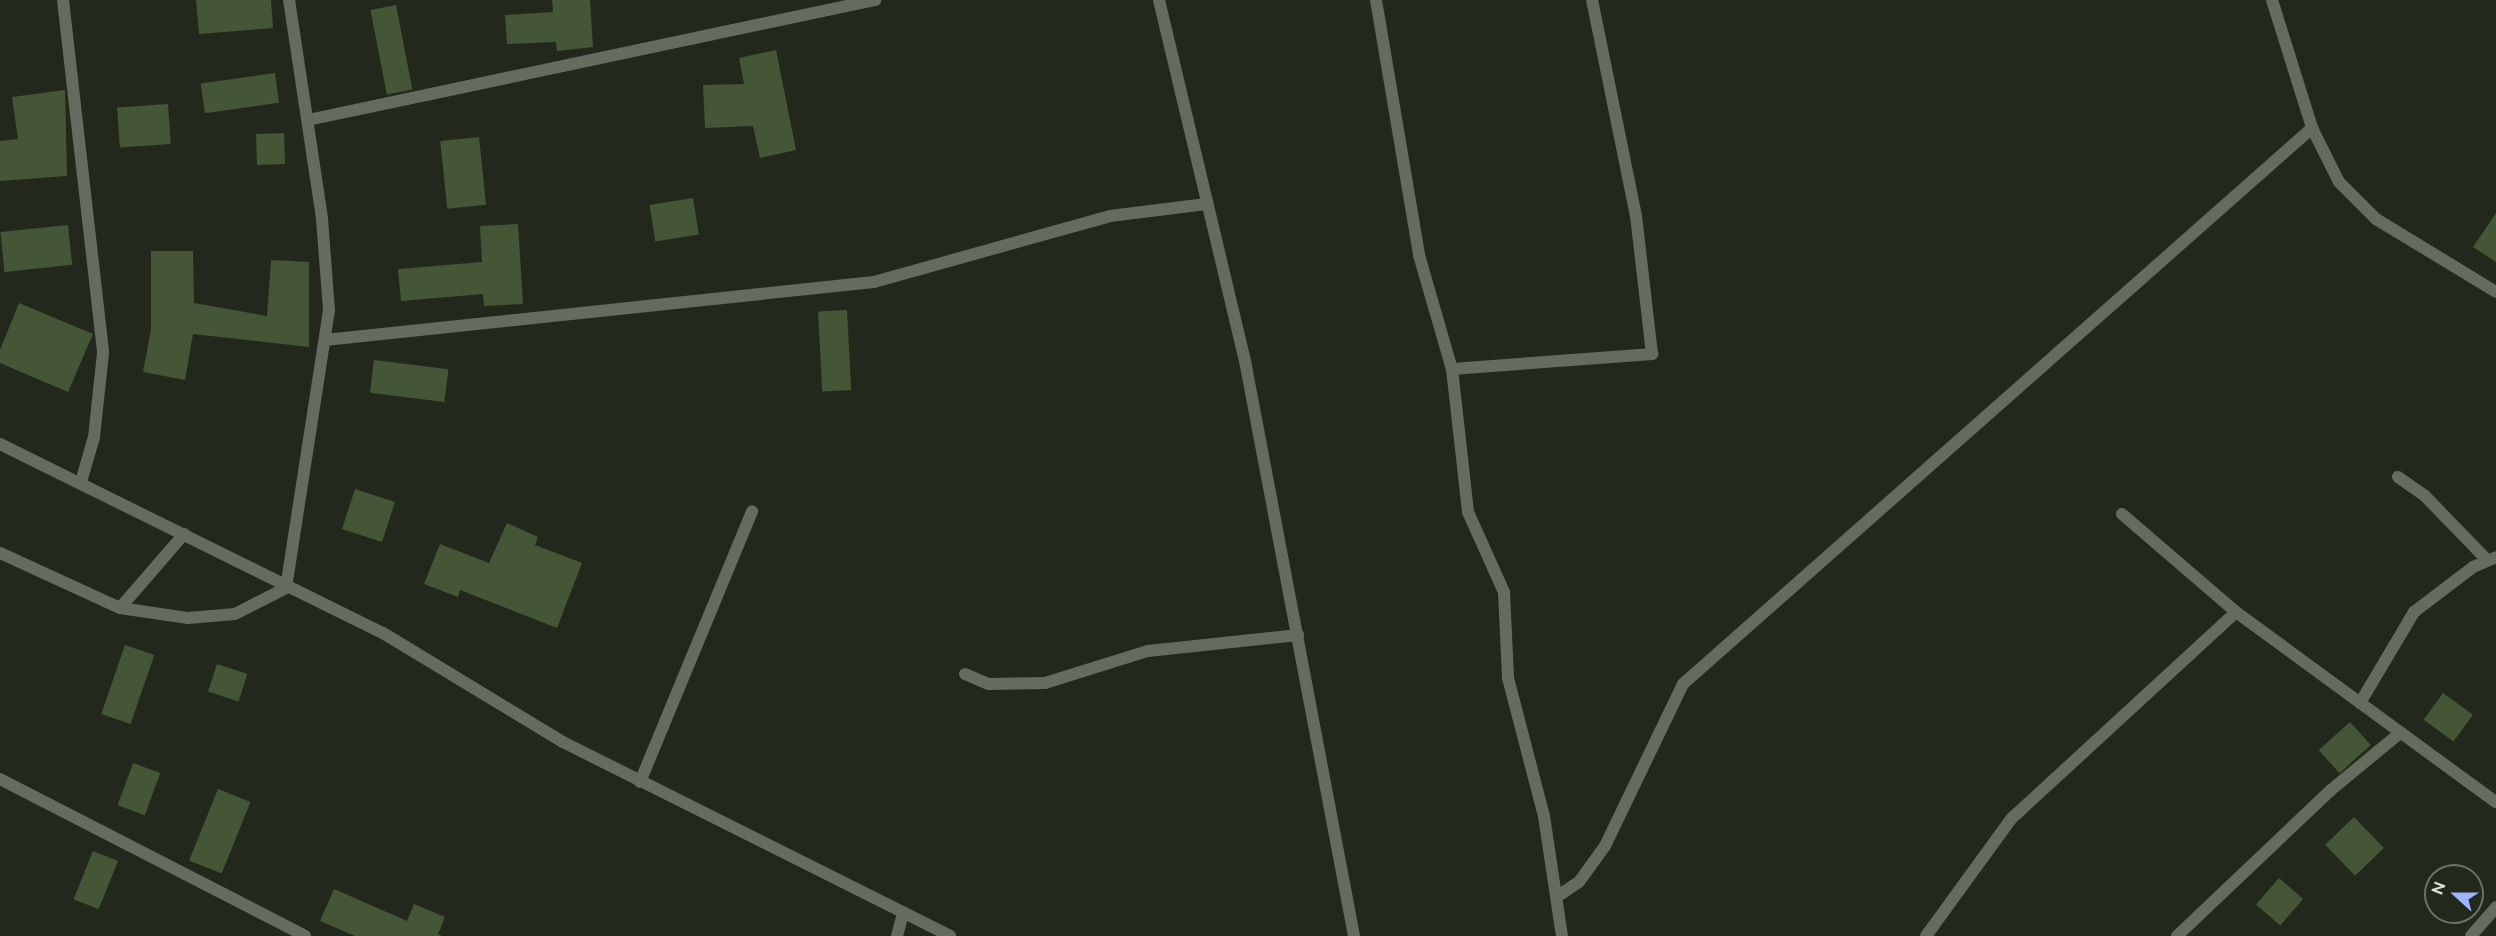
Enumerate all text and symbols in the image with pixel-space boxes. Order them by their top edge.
north arrow [2424,864,2484,924]
text: N [2428,879,2450,897]

